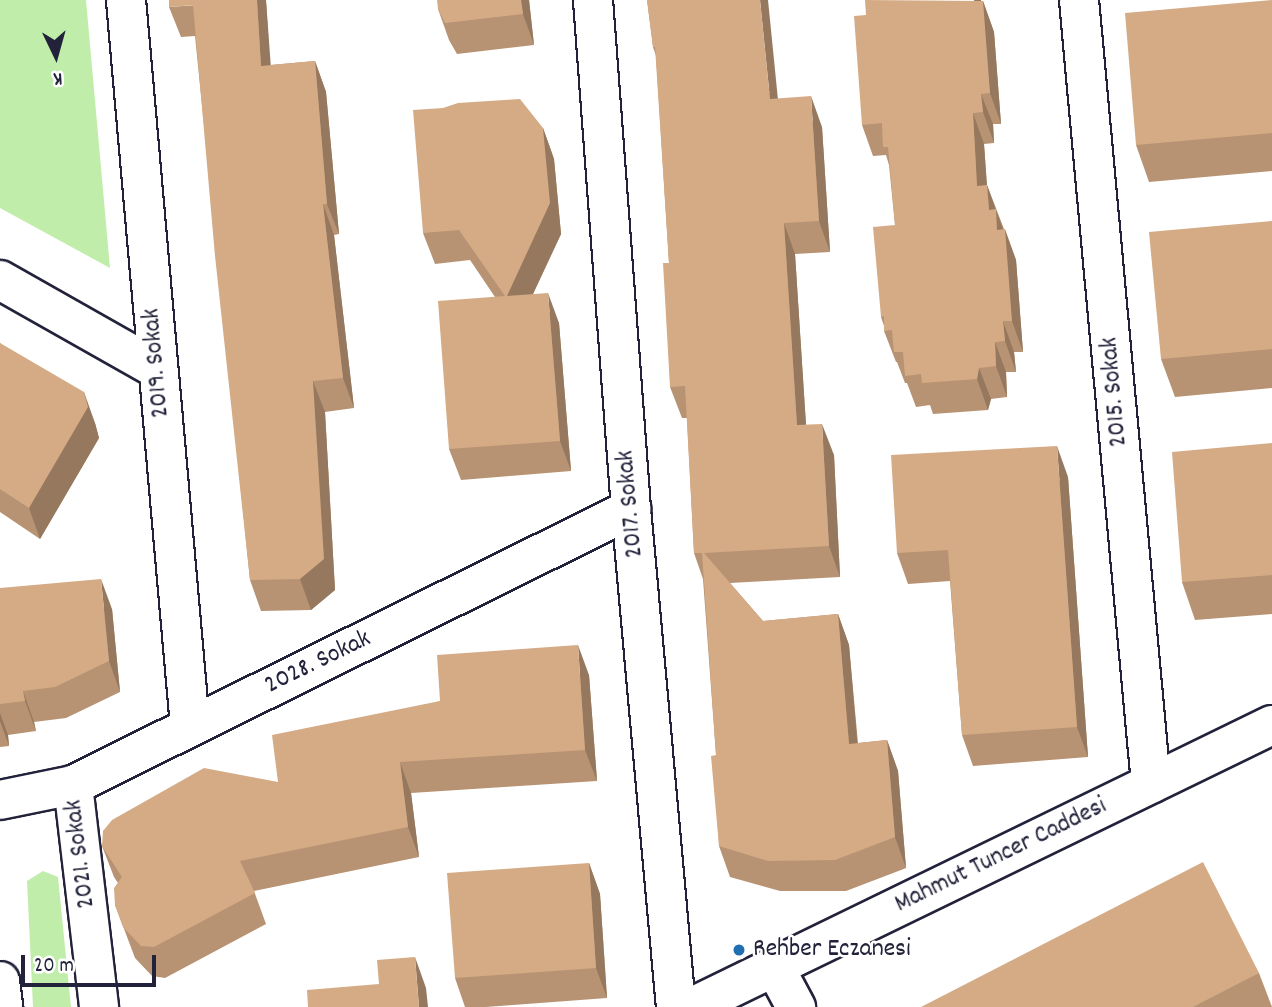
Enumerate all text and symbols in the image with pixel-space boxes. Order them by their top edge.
north arrow [21,21,91,91]
text: K [52,64,63,91]
street label: 2019. Sokak [137,307,177,419]
street label: 2015. Sokak [1095,336,1135,448]
street label: 2017. Sokak [611,449,651,559]
street label: 2028. Sokak [260,624,376,702]
street label: Mahmut Tuncer Caddesi [890,791,1112,921]
street label: 2021. Sokak [59,798,103,910]
place label: Rehber Eczanesi [753,934,911,966]
scale bar [24,940,159,984]
marker: Rehber Eczanesi [731,942,747,958]
text: 20 m [34,952,74,982]

